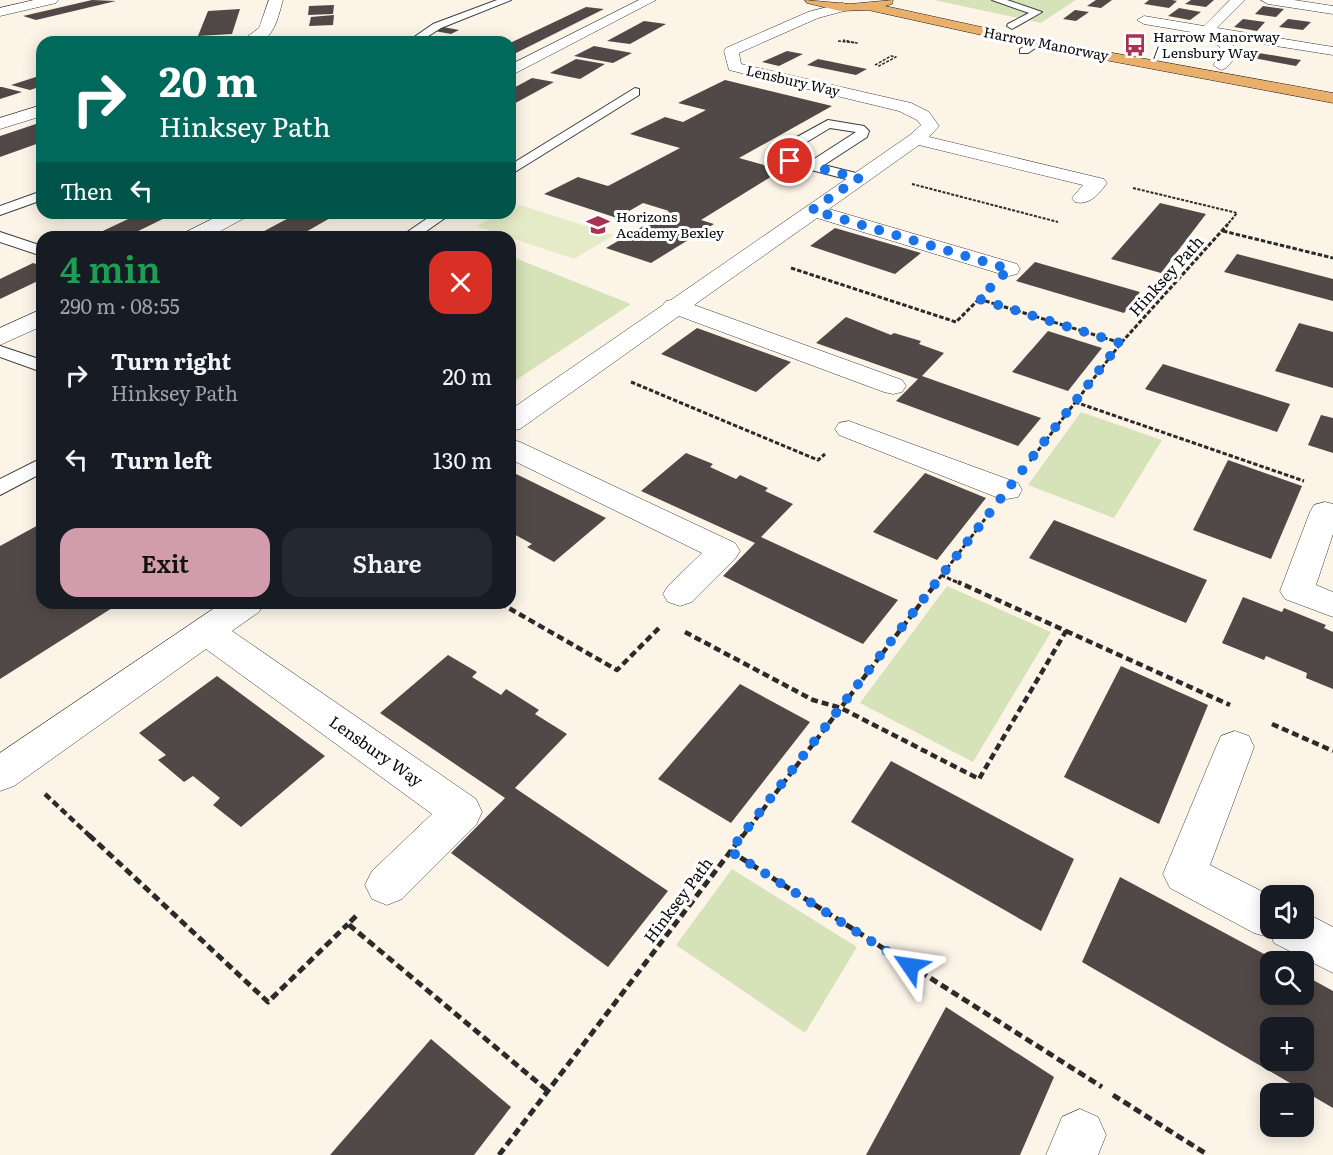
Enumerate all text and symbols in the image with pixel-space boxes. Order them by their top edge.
street label: Harrow Manorway [982,21,1111,65]
place label: Harrow Manorway / Lensbury Way [1153,26,1281,62]
bus stop icon: Harrow Manorway / Lensbury Way [1122,32,1148,58]
text: 20 m [159,48,258,110]
street label: Lensbury Way [744,59,843,101]
icon: right [60,60,138,138]
text: Hinksey Path [159,105,331,145]
pin [764,135,815,186]
icon: arrive [773,144,806,177]
text: Then [60,174,113,207]
icon: left [125,174,158,207]
place label: Horizons Academy Bexley [616,206,725,242]
school or university icon: Horizons Academy Bexley [585,212,611,238]
street label: Hinksey Path [1122,229,1208,321]
text: 4 min [60,241,161,294]
button: close [429,251,492,314]
text: 290 m · 08:55 [60,290,180,320]
text: Turn right [111,344,231,377]
icon: right [60,359,93,392]
text: 20 m [442,359,492,392]
text: Hinksey Path [111,377,238,407]
icon: left [60,443,93,476]
text: Turn left [111,443,212,476]
text: 130 m [433,443,492,476]
button: Exit [60,528,270,597]
button: Share [282,528,492,597]
street label: Lensbury Way [325,709,429,792]
street label: Hinksey Path [637,851,718,947]
map controls [1260,885,1314,1137]
button: sound [1260,885,1314,939]
position arrow [878,934,942,998]
button: search [1260,951,1314,1005]
button: + [1260,1017,1314,1071]
button: − [1260,1083,1314,1137]

